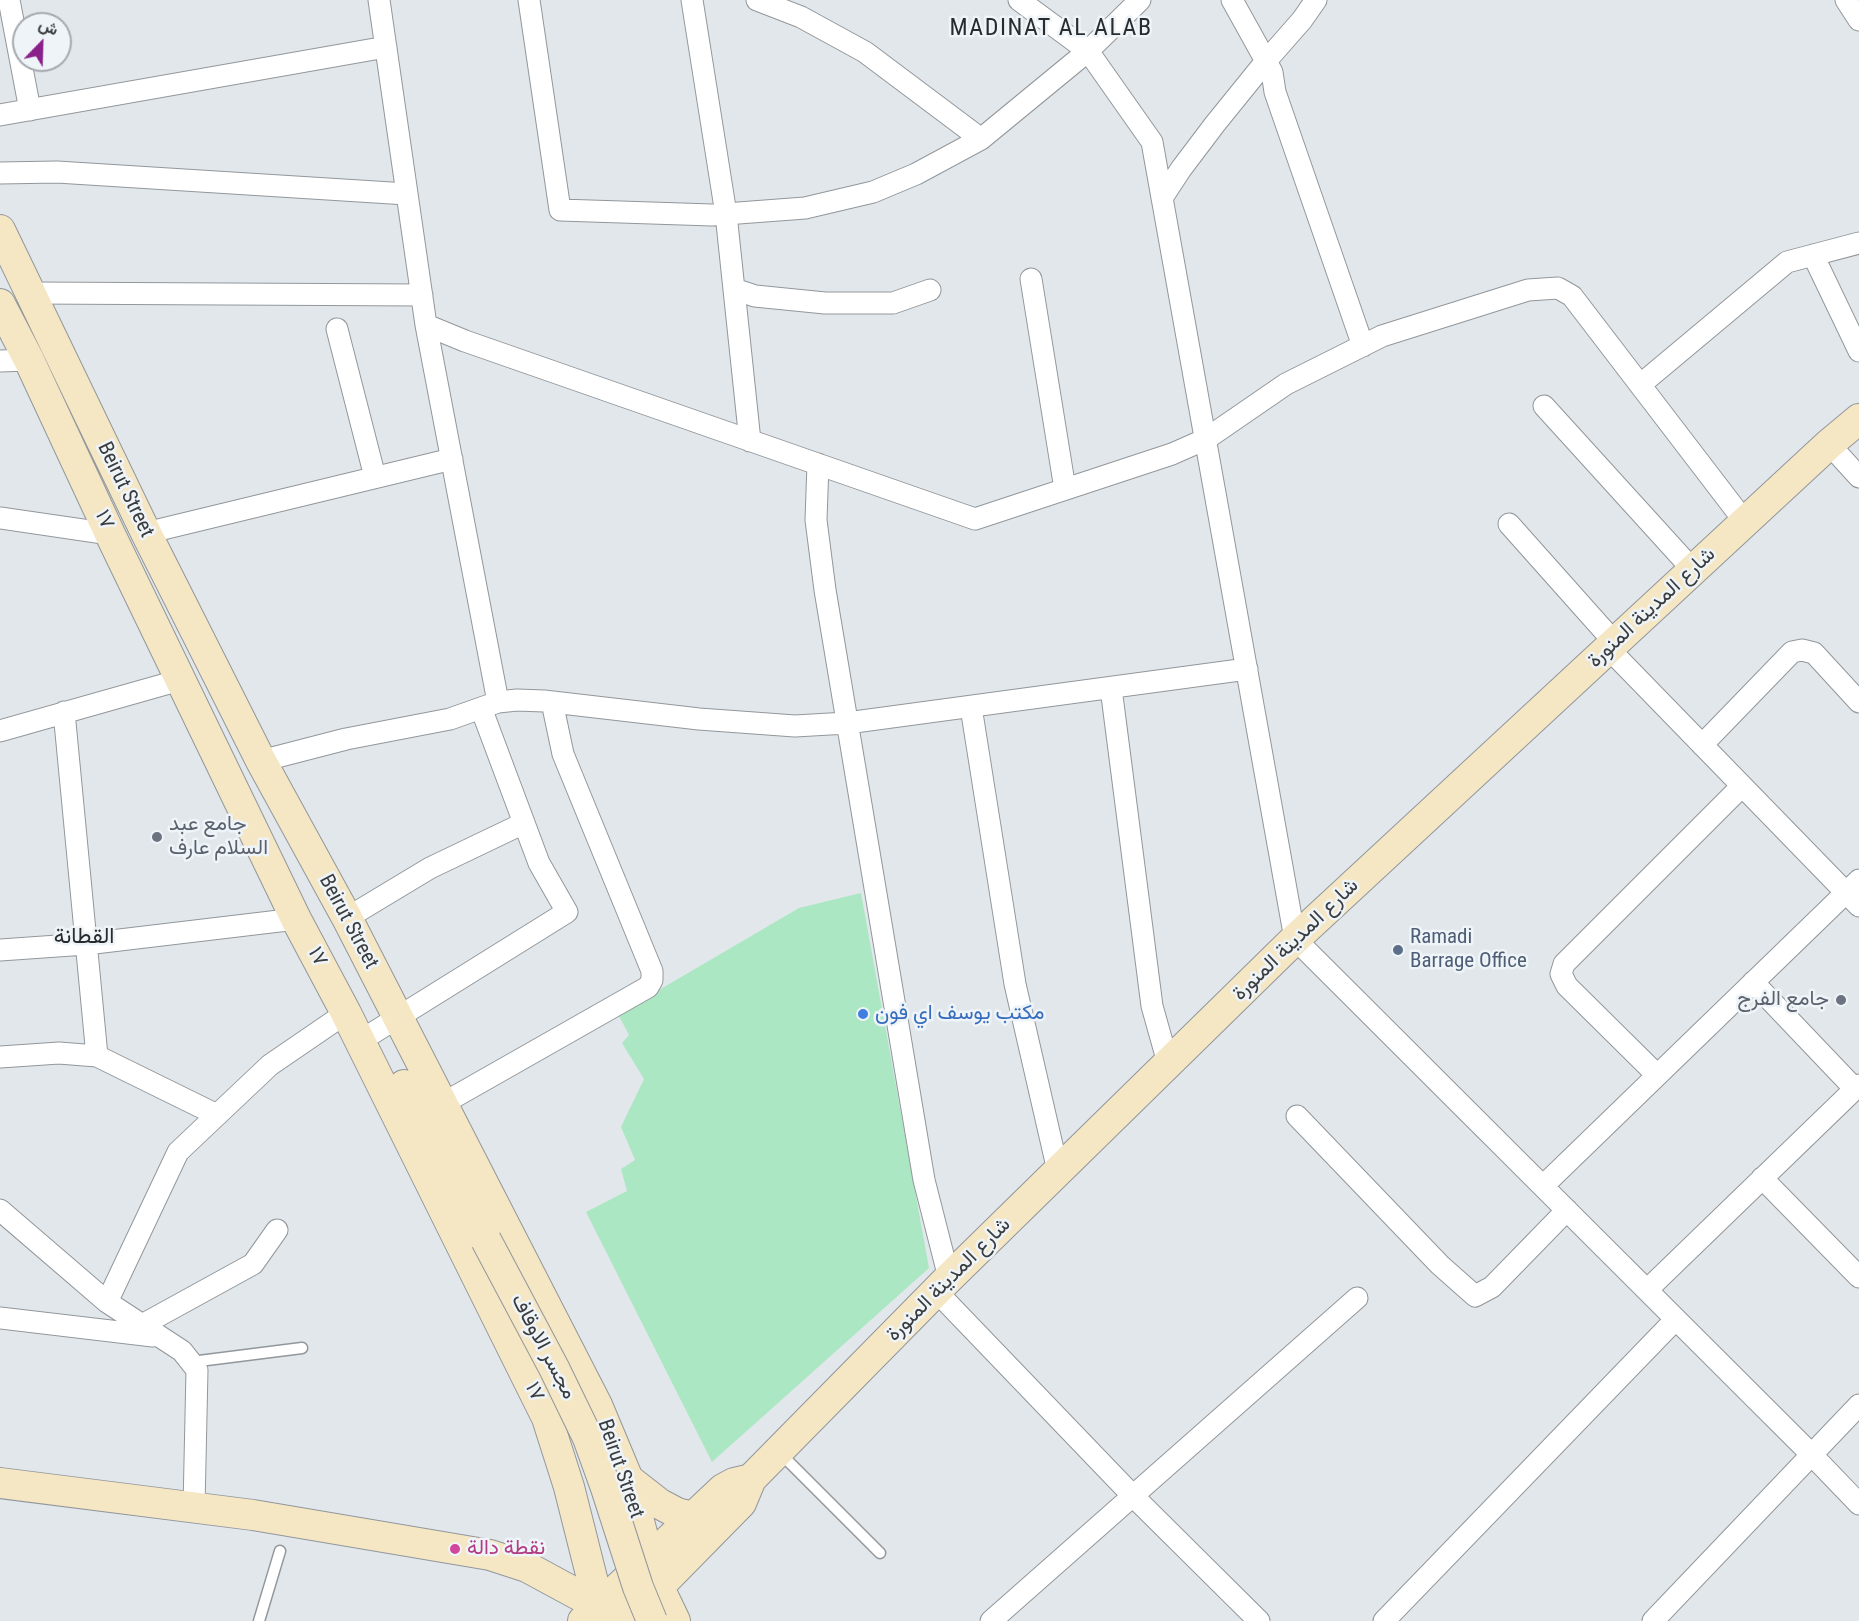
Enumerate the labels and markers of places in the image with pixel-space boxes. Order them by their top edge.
place label: جامع عبد السلام عارف [169,812,268,862]
marker: جامع عبد السلام عارف [150,830,164,844]
place label: Ramadi Barrage Office [1410,925,1527,975]
marker: Ramadi Barrage Office [1391,943,1405,957]
place label: جامع الفرج [1737,987,1829,1013]
marker: جامع الفرج [1834,993,1848,1007]
place label: مكتب يوسف اي فون [875,1001,1044,1027]
marker: مكتب يوسف اي فون [856,1007,870,1021]
place label: نقطة دالة [467,1536,545,1562]
marker: نقطة دالة [448,1542,462,1556]

